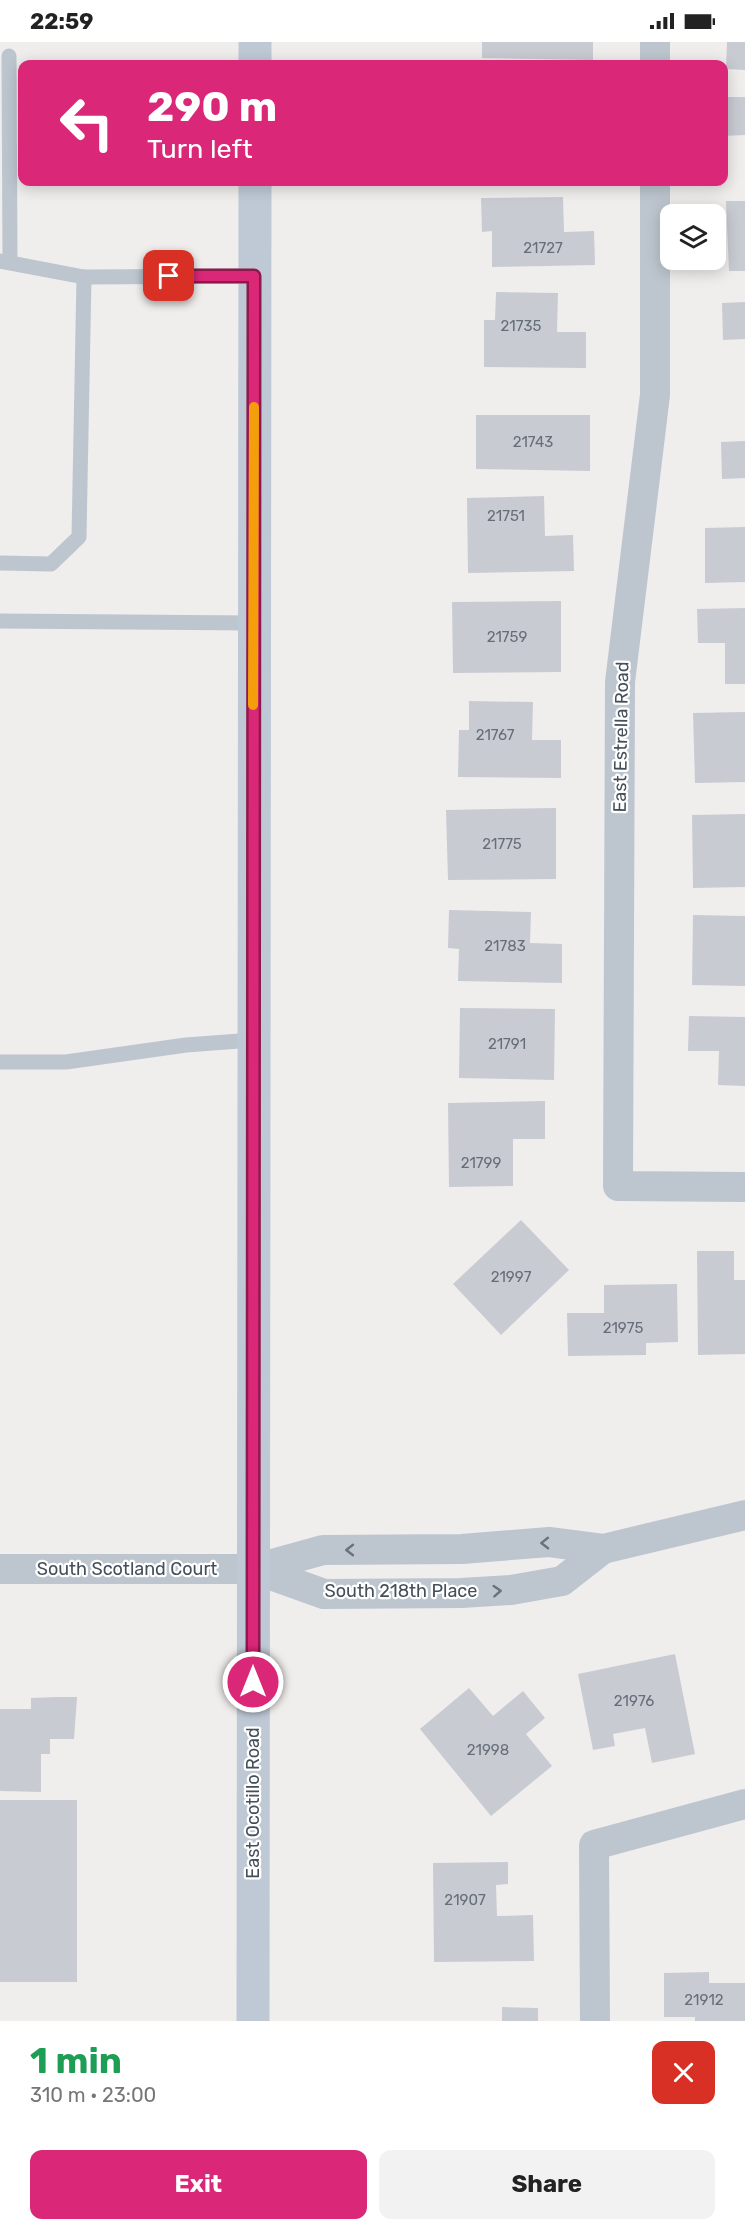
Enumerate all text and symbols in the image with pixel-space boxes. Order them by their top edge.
text: 22:59 [30,8,93,35]
text: 290 m [147,82,277,132]
icon: left [48,84,126,162]
text: Turn left [147,133,252,165]
map controls [660,204,726,270]
button: layers [660,204,726,270]
house number: 21727 [523,239,563,257]
pin [143,250,194,301]
icon: arrive [152,259,185,292]
house number: 21735 [501,317,542,335]
house number: 21743 [513,433,553,451]
house number: 21751 [487,507,525,525]
house number: 21759 [487,628,527,646]
street label: East Estrella Road [609,661,633,813]
house number: 21767 [476,726,515,744]
house number: 21775 [482,835,522,853]
house number: 21783 [484,937,526,955]
house number: 21791 [488,1035,526,1053]
house number: 21799 [461,1154,501,1172]
house number: 21997 [491,1268,532,1286]
house number: 21975 [603,1319,643,1337]
one-way arrow [540,1536,549,1549]
one-way arrow [346,1544,355,1556]
street label: South Scotland Court [37,1558,217,1580]
street label: South 218th Place [325,1580,477,1602]
one-way arrow [493,1584,502,1597]
position arrow [221,1650,285,1714]
house number: 21976 [614,1692,654,1710]
street label: East Ocotillo Road [242,1727,264,1879]
house number: 21998 [467,1741,509,1759]
house number: 21907 [444,1891,486,1909]
house number: 21912 [684,1991,724,2009]
text: 1 min [30,2039,122,2082]
button: close [652,2041,715,2104]
text: 310 m · 23:00 [30,2083,156,2107]
button: Exit [30,2150,367,2219]
button: Share [379,2150,715,2219]

